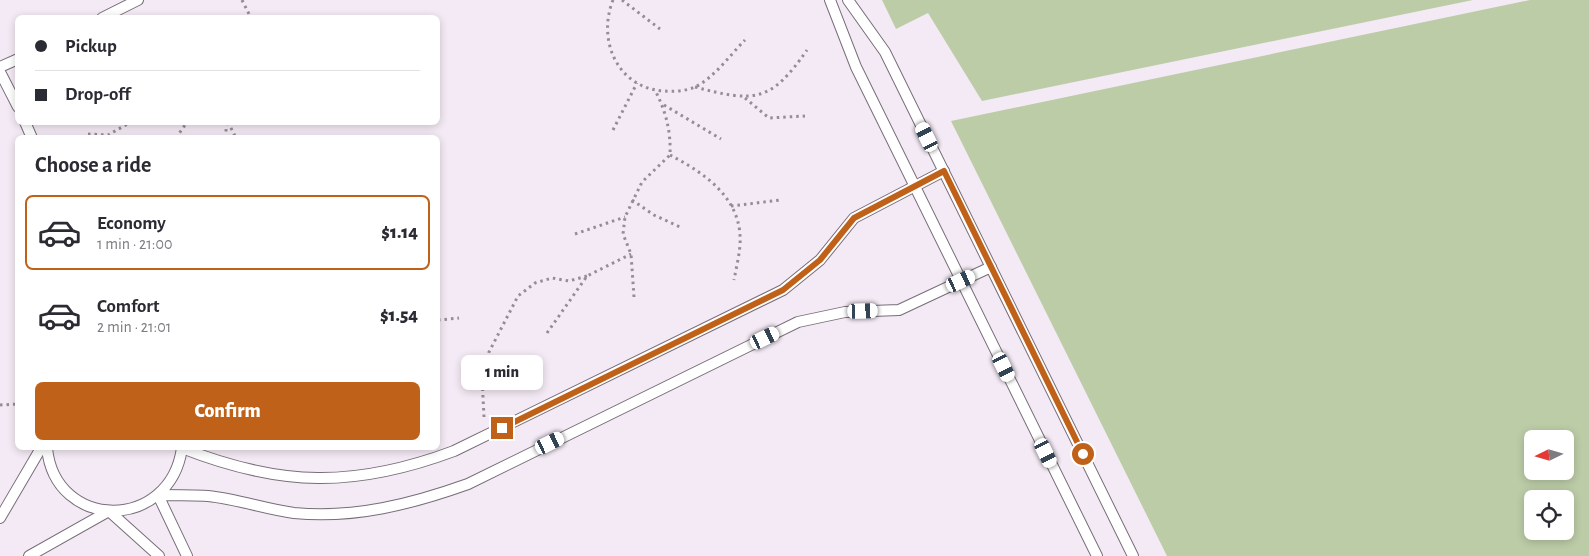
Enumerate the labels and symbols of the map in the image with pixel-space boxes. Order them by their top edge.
car [913,120,940,154]
car [944,268,977,294]
car [847,303,878,319]
car [748,325,781,351]
car [990,350,1017,384]
callout: 1 min [461,356,543,390]
route end [491,417,513,439]
car [533,430,566,456]
north arrow [1524,430,1574,480]
car [1032,436,1059,470]
route start [1072,443,1094,465]

